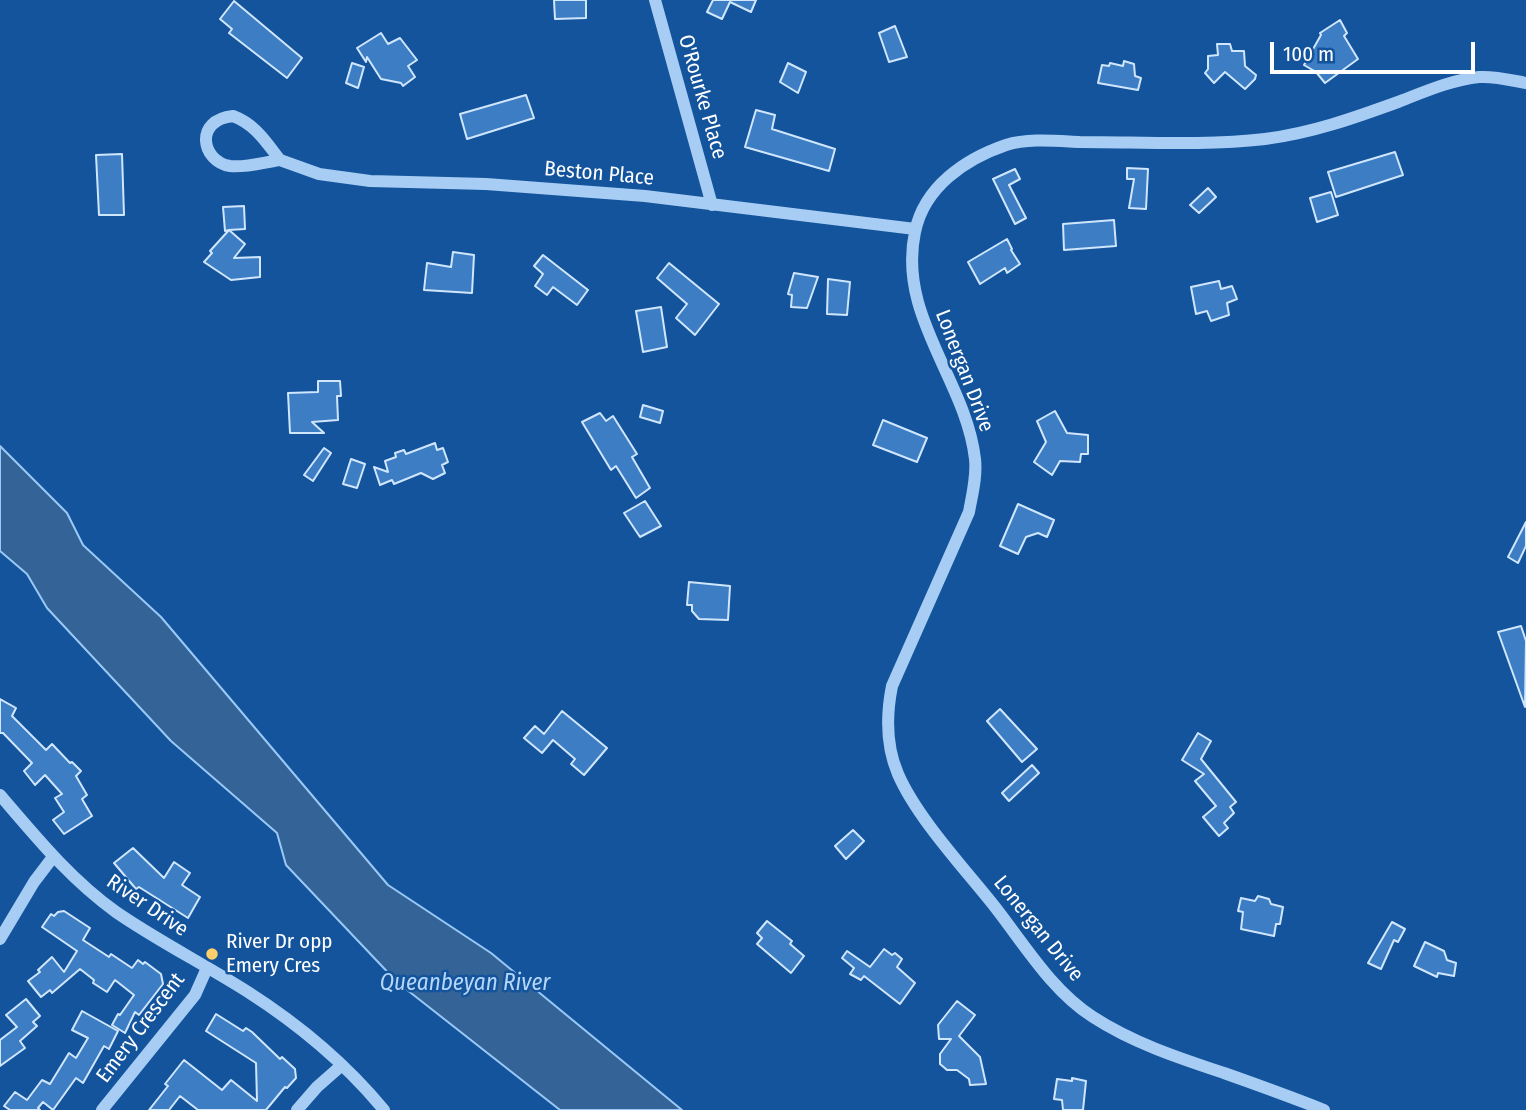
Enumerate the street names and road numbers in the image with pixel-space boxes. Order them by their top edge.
street label: O'Rourke Place [672,32,732,162]
street label: Beston Place [543,157,655,191]
street label: Lonergan Drive [929,306,999,436]
street label: River Drive [101,870,193,942]
street label: Lonergan Drive [988,871,1088,987]
street label: Emery Crescent [91,968,191,1088]

